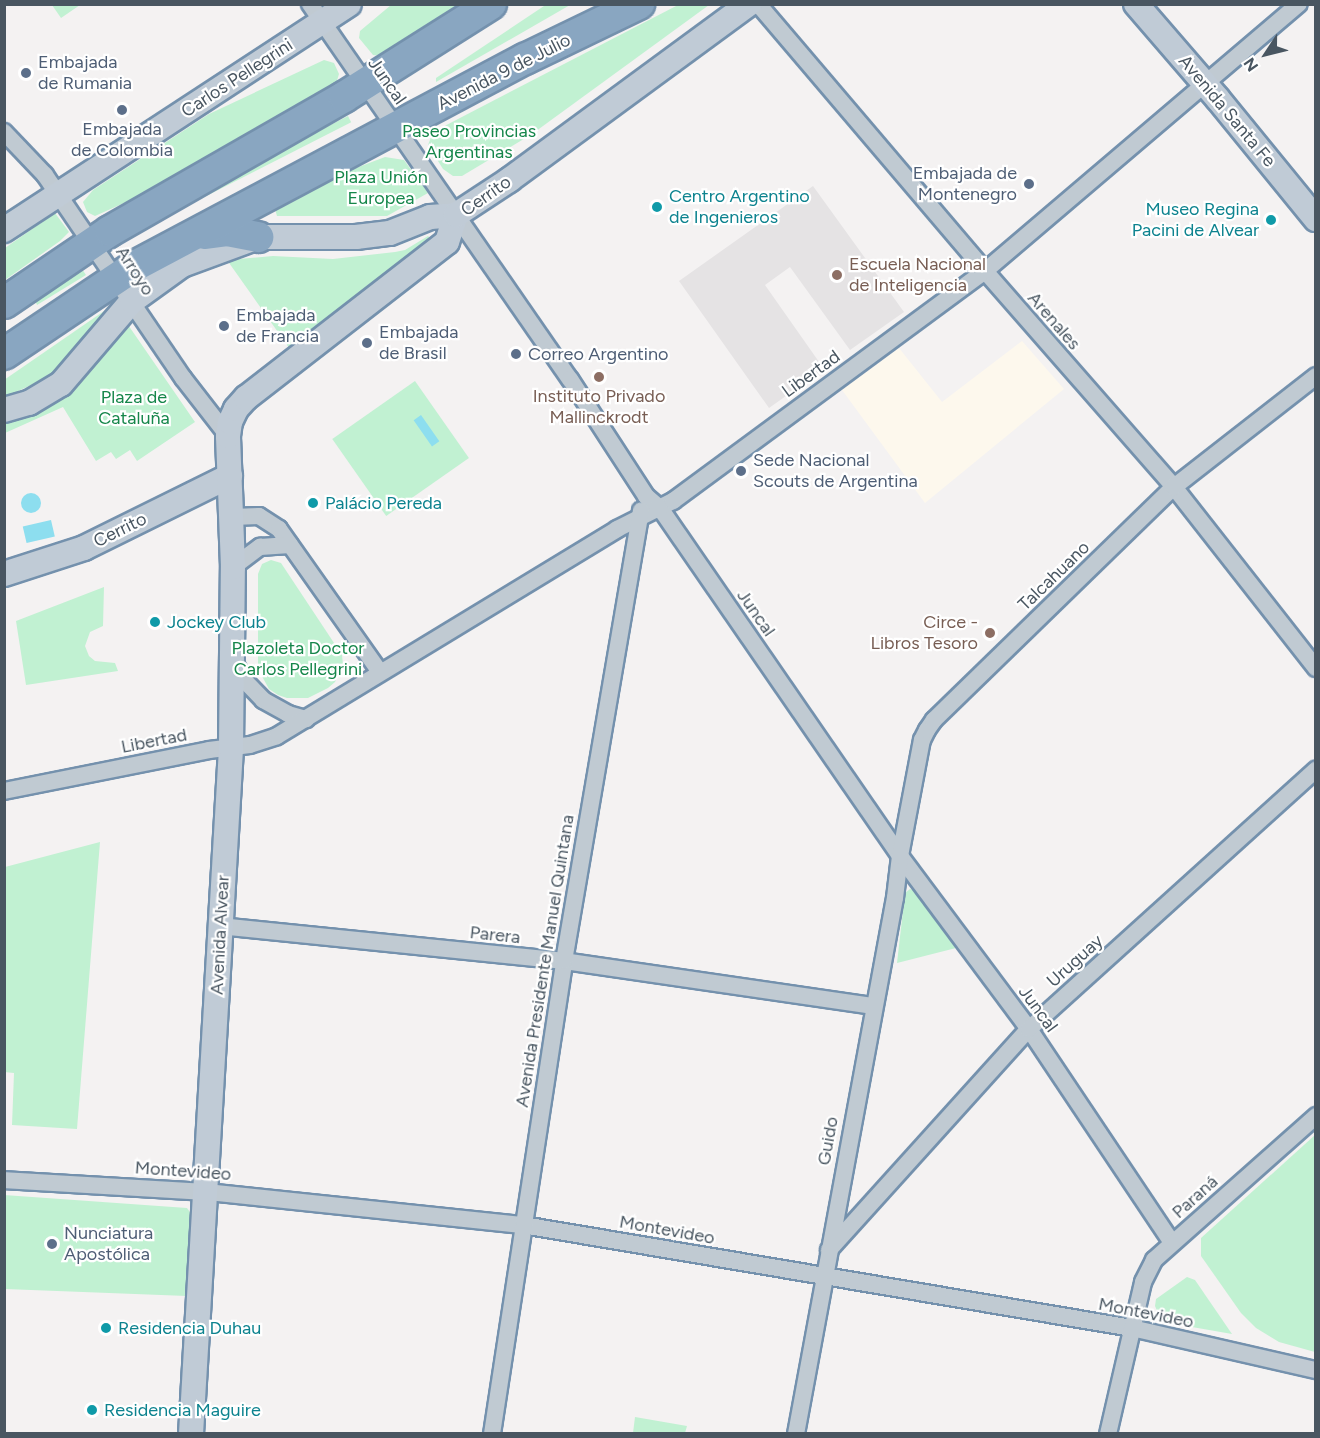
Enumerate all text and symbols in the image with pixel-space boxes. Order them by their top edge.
north arrow [1236,24,1296,84]
street label: Avenida 9 de Julio [434,29,574,115]
street label: Carlos Pellegrini [177,34,297,122]
street label: Avenida Santa Fe [1174,51,1280,171]
place label: Embajada de Rumania [38,52,132,94]
street label: Juncal [363,53,411,109]
text: N [1240,54,1262,75]
marker: Embajada de Rumania [19,66,33,80]
marker: Embajada de Colombia [115,103,129,117]
place label: Embajada de Colombia [71,119,173,162]
park label: Paseo Provincias Argentinas [402,121,536,164]
place label: Embajada de Montenegro [913,163,1017,206]
park label: Plaza Unión Europea [334,167,428,210]
street label: Cerrito [457,171,515,221]
marker: Embajada de Montenegro [1022,177,1036,191]
place label: Centro Argentino de Ingenieros [669,186,810,228]
place label: Museo Regina Pacini de Alvear [1132,199,1259,242]
marker: Centro Argentino de Ingenieros [650,200,664,214]
marker: Museo Regina Pacini de Alvear [1264,213,1278,227]
street label: Arroyo [111,242,159,300]
place label: Escuela Nacional de Inteligencia [849,254,986,296]
marker: Escuela Nacional de Inteligencia [830,268,844,282]
street label: Arenales [1023,288,1085,354]
place label: Embajada de Francia [236,305,319,348]
marker: Embajada de Francia [217,319,231,333]
place label: Embajada de Brasil [379,322,458,364]
marker: Embajada de Brasil [360,336,374,350]
place label: Correo Argentino [528,343,668,365]
street label: Libertad [778,346,844,402]
marker: Correo Argentino [509,347,523,361]
marker: Instituto Privado Mallinckrodt [592,370,606,384]
place label: Instituto Privado Mallinckrodt [533,386,665,428]
park label: Plaza de Cataluña [98,387,170,430]
place label: Sede Nacional Scouts de Argentina [753,450,918,492]
marker: Sede Nacional Scouts de Argentina [734,464,748,478]
place label: Palácio Pereda [325,492,442,514]
marker: Palácio Pereda [306,496,320,510]
street label: Cerrito [90,508,150,552]
street label: Talcahuano [1014,537,1094,615]
street label: Juncal [732,585,780,641]
place label: Jockey Club [167,611,266,633]
place label: Circe - Libros Tesoro [871,612,978,654]
marker: Jockey Club [148,615,162,629]
marker: Circe - Libros Tesoro [983,626,997,640]
park label: Plazoleta Doctor Carlos Pellegrini [232,638,364,680]
street label: Libertad [119,724,189,758]
street label: Avenida Presidente Manuel Quintana [511,813,579,1109]
street label: Avenida Alvear [206,875,234,995]
street label: Parera [469,922,521,948]
street label: Uruguay [1043,930,1107,992]
street label: Juncal [1014,982,1062,1036]
street label: Guido [813,1115,843,1167]
street label: Montevideo [134,1157,232,1185]
street label: Paraná [1168,1171,1222,1223]
street label: Montevideo [618,1211,716,1249]
place label: Nunciatura Apostólica [64,1223,153,1266]
marker: Nunciatura Apostólica [45,1237,59,1251]
street label: Montevideo [1097,1293,1195,1333]
place label: Residencia Duhau [118,1317,261,1339]
marker: Residencia Duhau [99,1321,113,1335]
place label: Residencia Maguire [104,1399,261,1421]
marker: Residencia Maguire [85,1403,99,1417]

